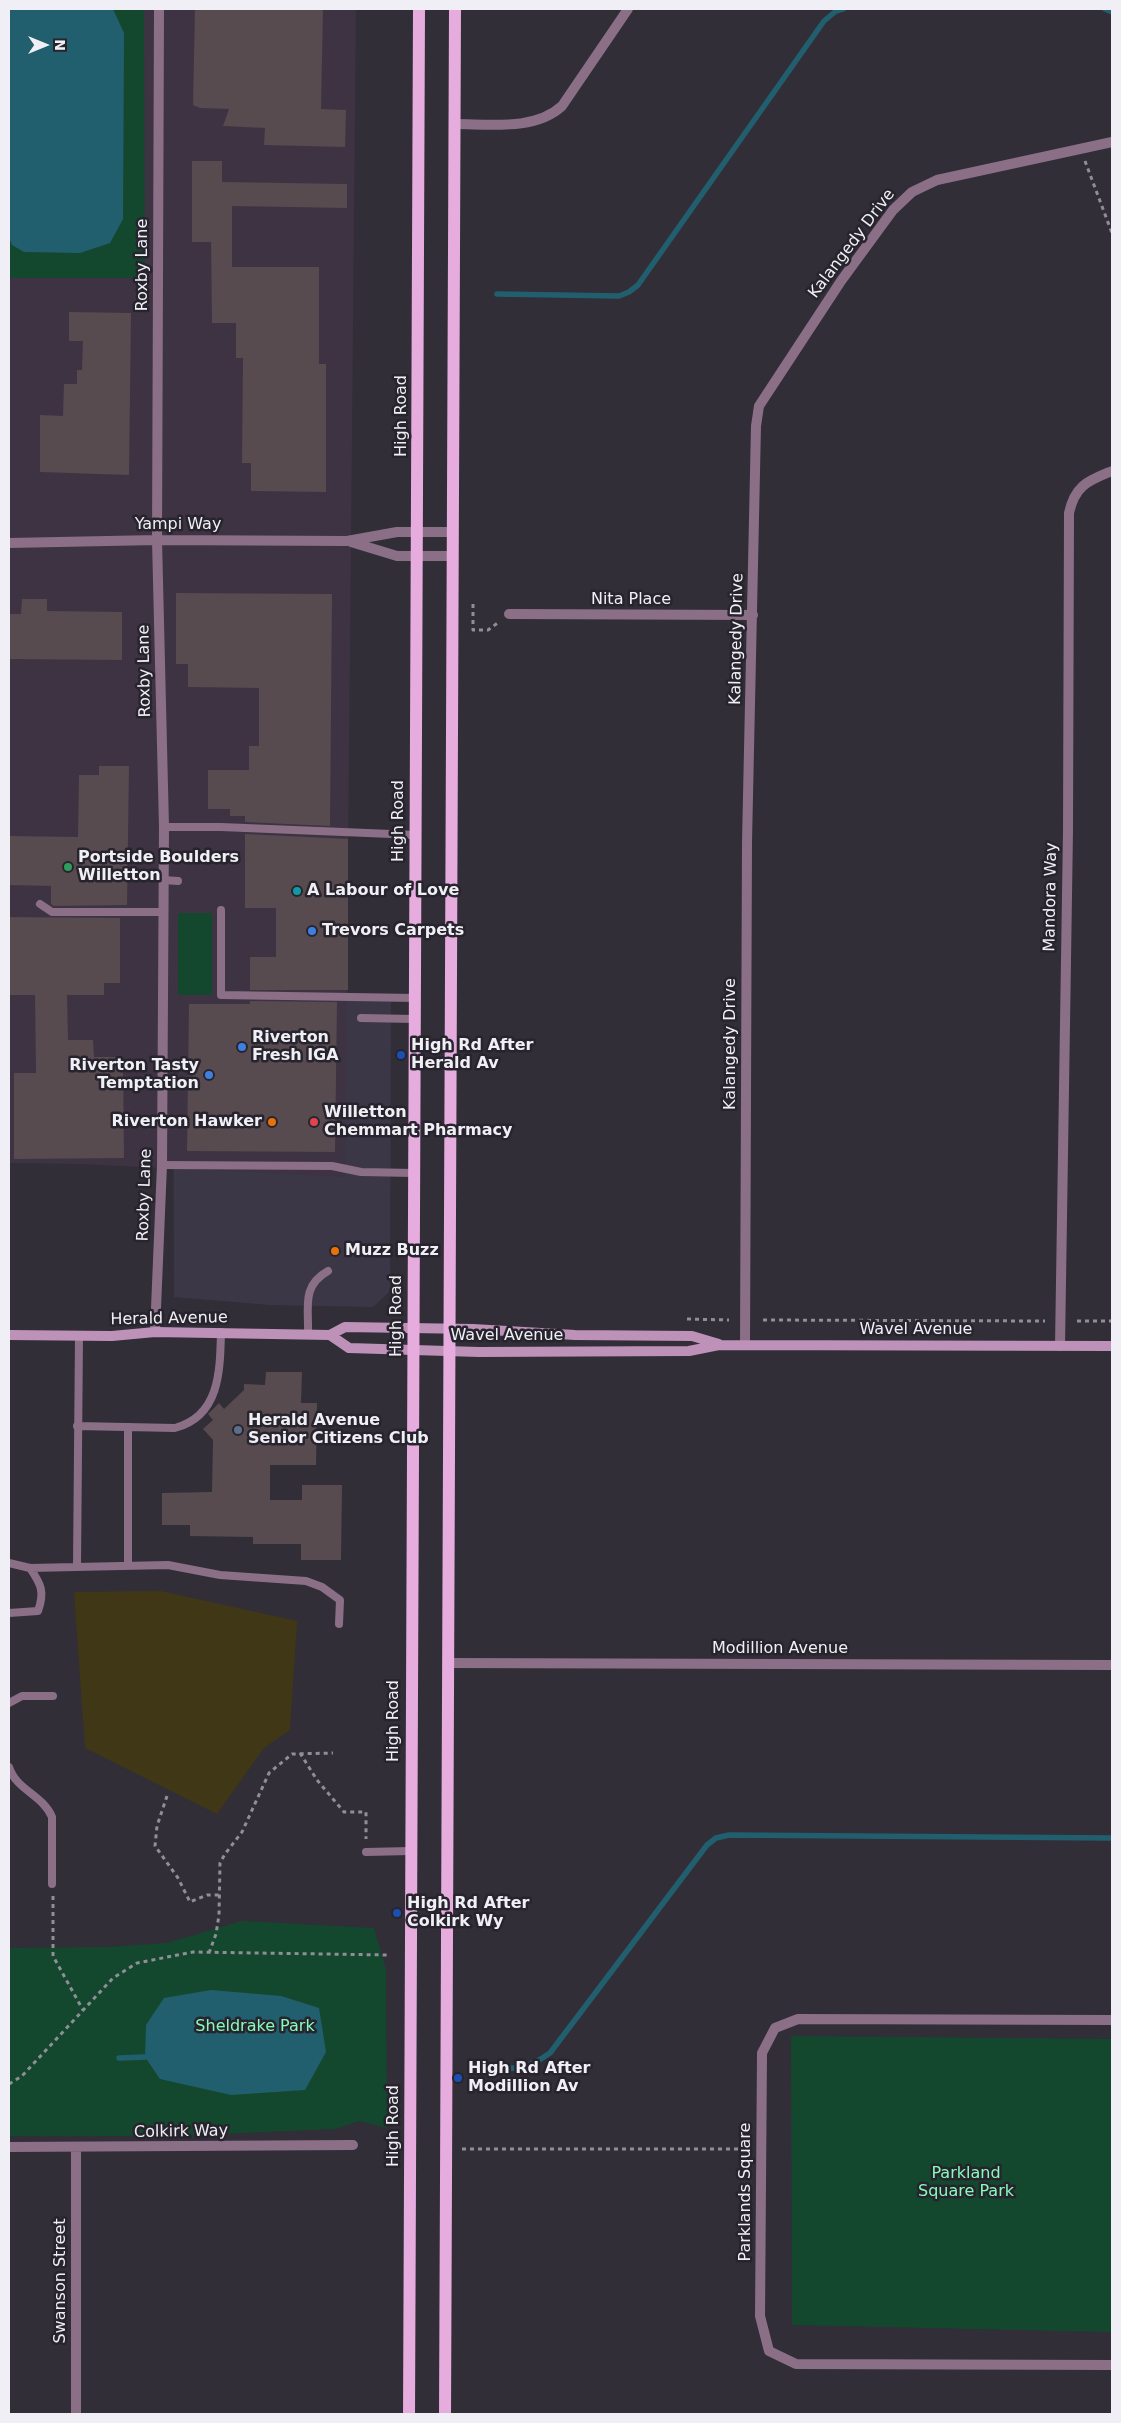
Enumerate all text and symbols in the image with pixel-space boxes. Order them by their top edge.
north arrow [20,20,70,70]
text: N [52,39,68,51]
street label: Kalangedy Drive [805,186,899,302]
street label: Roxby Lane [133,219,153,311]
street label: High Road [392,375,412,457]
street label: Yampi Way [135,515,221,535]
street label: Kalangedy Drive [726,573,748,705]
street label: Nita Place [591,590,671,610]
street label: Roxby Lane [135,625,155,717]
street label: High Road [389,780,409,862]
street label: Mandora Way [1040,842,1062,952]
place label: Portside Boulders Willetton [78,848,239,886]
marker: Portside Boulders Willetton [62,861,74,873]
place label: A Labour of Love [307,881,459,901]
marker: A Labour of Love [291,885,303,897]
place label: Trevors Carpets [322,921,464,941]
marker: Trevors Carpets [306,925,318,937]
street label: Kalangedy Drive [721,978,741,1110]
place label: Riverton Fresh IGA [252,1028,339,1066]
place label: High Rd After Herald Av [411,1036,533,1074]
marker: Riverton Fresh IGA [236,1041,248,1053]
marker: High Rd After Herald Av [395,1049,407,1061]
place label: Riverton Tasty Temptation [69,1056,199,1094]
marker: Riverton Tasty Temptation [203,1069,215,1081]
place label: Willetton Chemmart Pharmacy [324,1103,512,1141]
place label: Riverton Hawker [111,1112,262,1132]
marker: Riverton Hawker [266,1116,278,1128]
marker: Willetton Chemmart Pharmacy [308,1116,320,1128]
street label: Roxby Lane [134,1148,156,1242]
place label: Muzz Buzz [345,1241,439,1261]
marker: Muzz Buzz [329,1245,341,1257]
street label: High Road [387,1275,407,1357]
street label: Herald Avenue [110,1308,228,1330]
street label: Wavel Avenue [860,1320,972,1340]
street label: Wavel Avenue [451,1326,563,1346]
place label: Herald Avenue Senior Citizens Club [248,1411,429,1449]
marker: Herald Avenue Senior Citizens Club [232,1424,244,1436]
street label: Modillion Avenue [712,1639,848,1659]
street label: High Road [384,1680,404,1762]
place label: High Rd After Colkirk Wy [407,1894,529,1932]
marker: High Rd After Colkirk Wy [391,1907,403,1919]
park label: Sheldrake Park [195,2017,315,2037]
place label: High Rd After Modillion Av [468,2059,590,2097]
marker: High Rd After Modillion Av [452,2072,464,2084]
street label: High Road [384,2085,404,2167]
street label: Colkirk Way [134,2122,228,2142]
street label: Parklands Square [736,2123,756,2261]
park label: Parkland Square Park [918,2164,1014,2202]
street label: Swanson Street [51,2218,71,2344]

